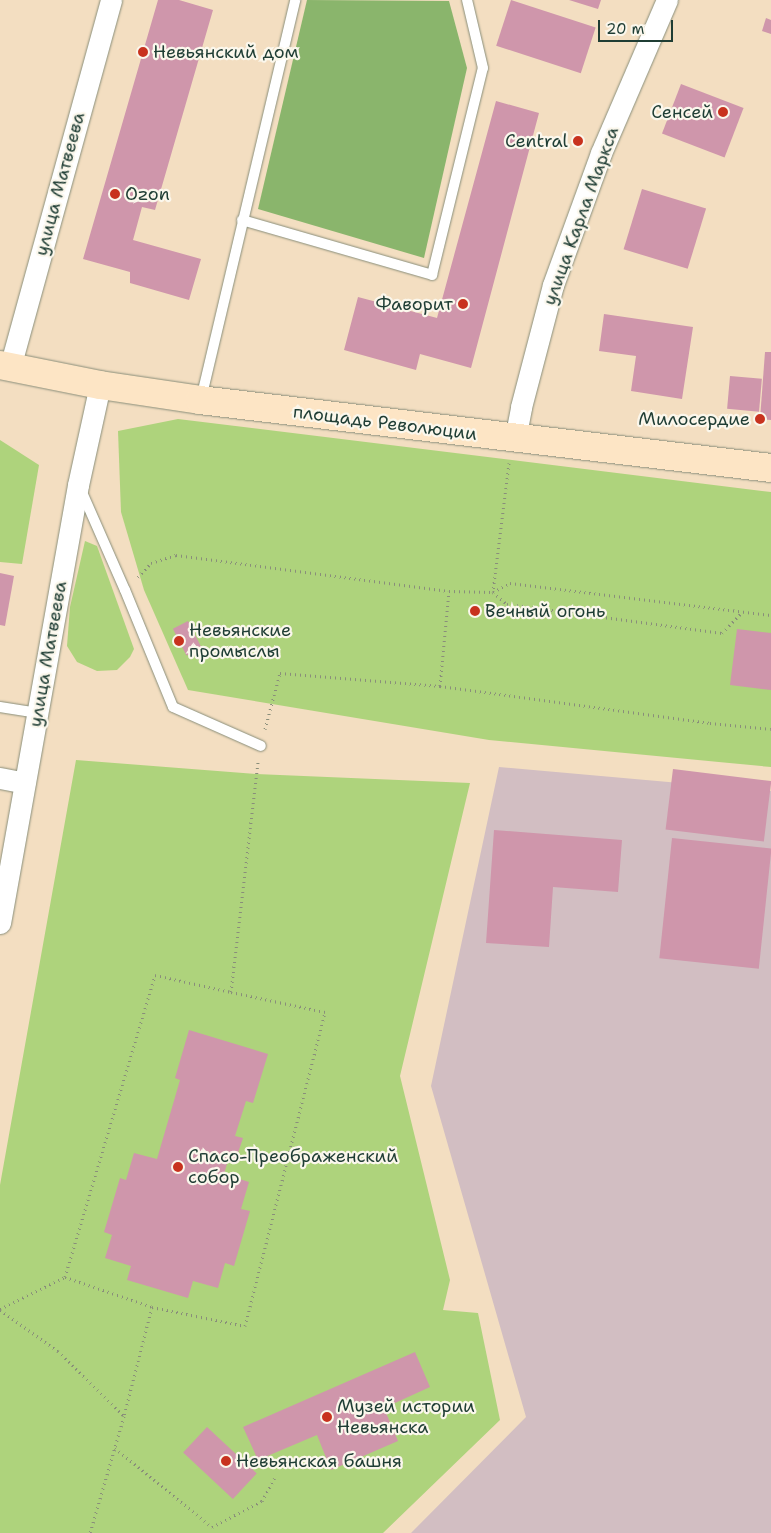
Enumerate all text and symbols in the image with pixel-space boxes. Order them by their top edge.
scale bar [601,10,676,42]
text: 20 m [606,19,645,39]
place label: Невьянский дом [153,41,299,63]
marker: Невьянский дом [137,46,149,58]
place label: Сенсей [651,101,713,123]
marker: Сенсей [717,106,729,118]
street label: улица Матвеева [30,110,90,258]
street label: улица Карла Маркса [539,124,623,308]
place label: Central [505,130,568,152]
marker: Central [572,135,584,147]
place label: Ozon [125,183,170,205]
marker: Ozon [109,188,121,200]
place label: Фаворит [375,293,453,315]
marker: Фаворит [457,298,469,310]
street label: площадь Революции [292,401,478,445]
place label: Милосердие [638,408,750,430]
marker: Милосердие [754,413,766,425]
street label: улица Матвеева [25,579,71,729]
place label: Вечный огонь [485,600,605,622]
marker: Вечный огонь [469,605,481,617]
place label: Невьянские промыслы [189,620,291,662]
marker: Невьянские промыслы [173,635,185,647]
place label: Спасо-Преображенский собор [188,1146,398,1188]
marker: Спасо-Преображенский собор [172,1161,184,1173]
place label: Музей истории Невьянска [337,1396,475,1438]
marker: Музей истории Невьянска [321,1411,333,1423]
place label: Невьянская башня [236,1450,402,1472]
marker: Невьянская башня [220,1455,232,1467]

